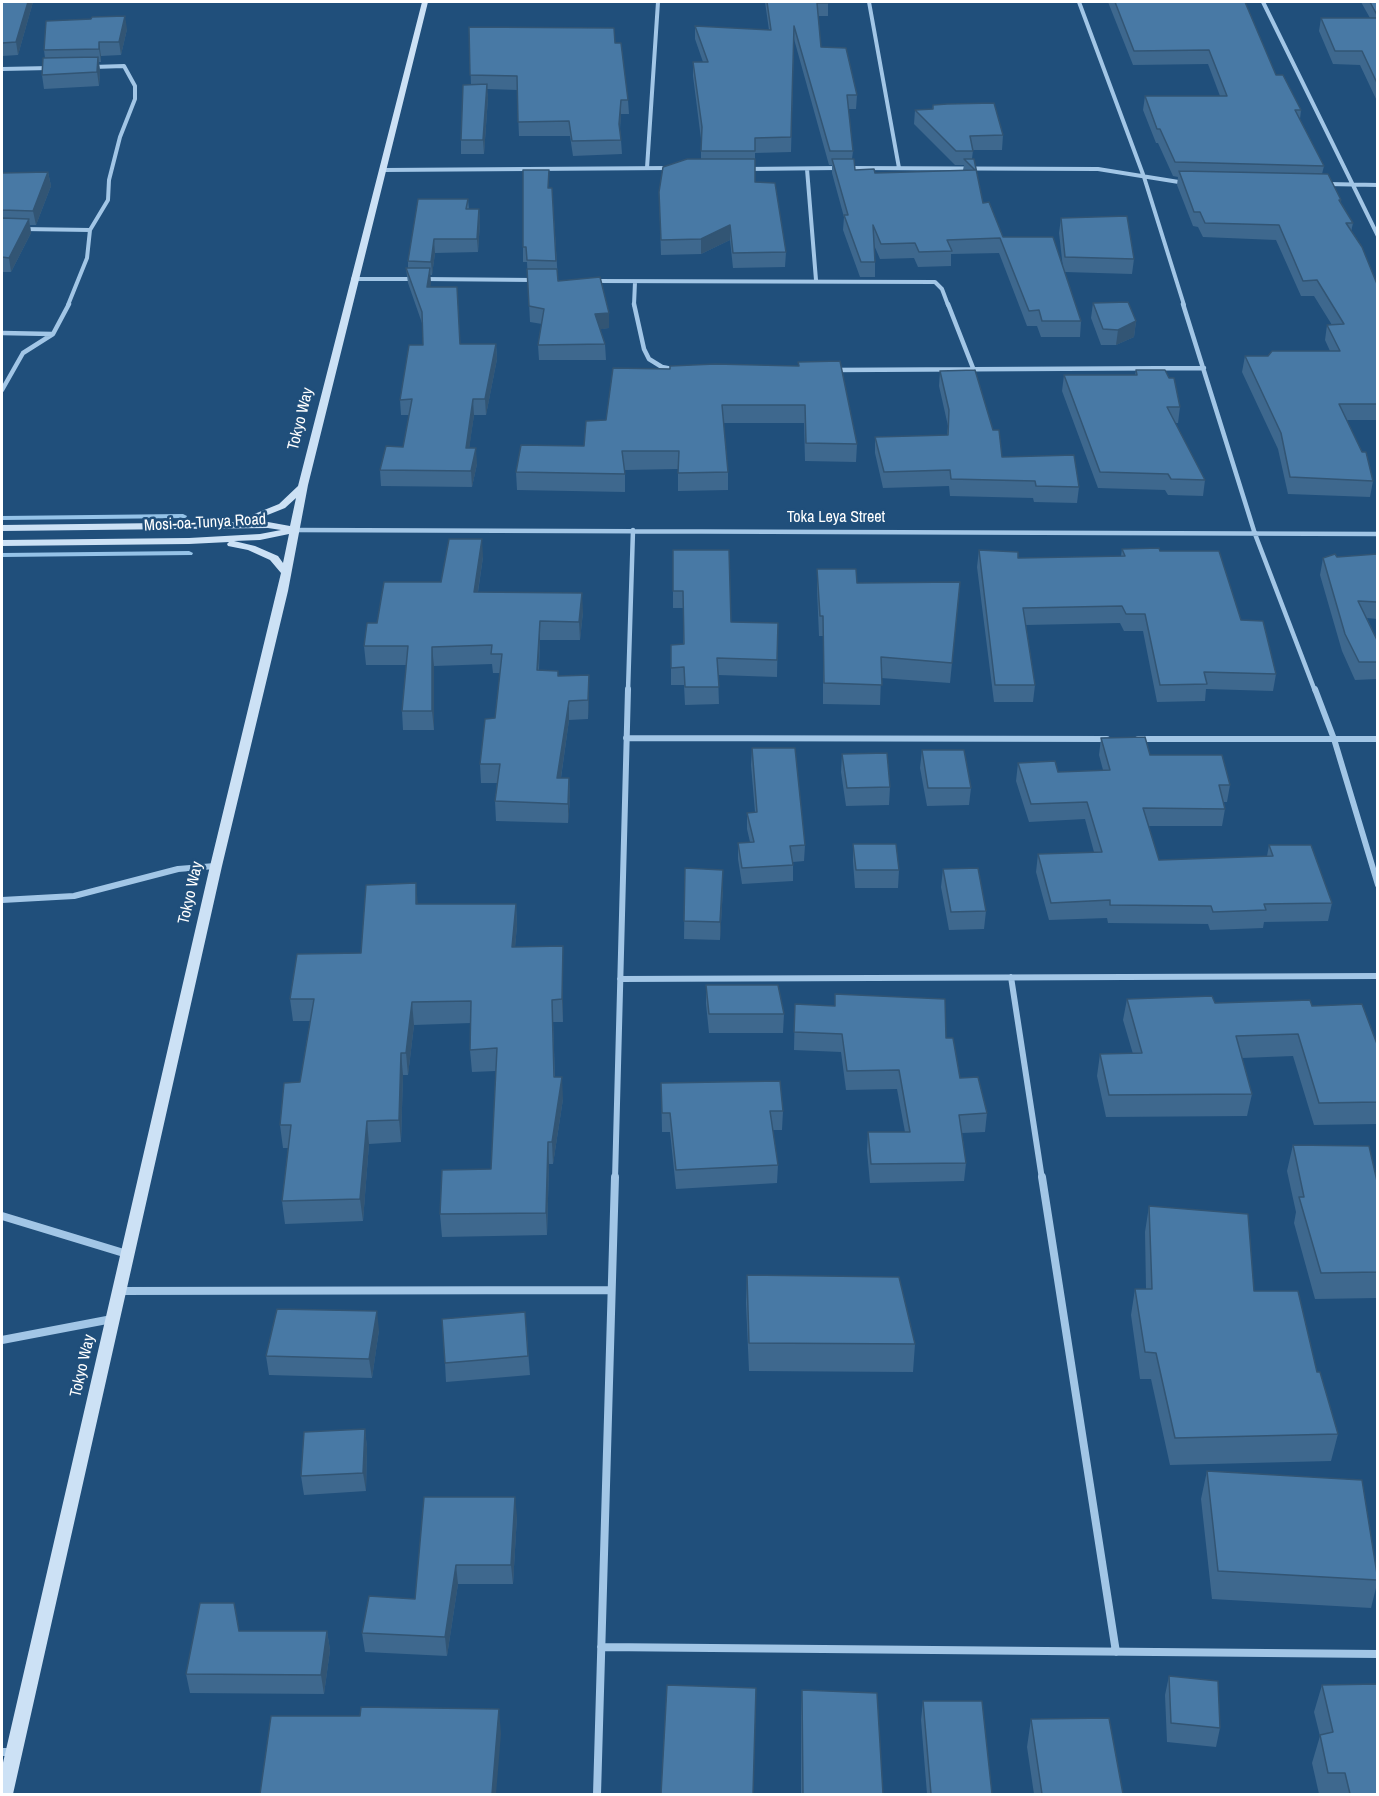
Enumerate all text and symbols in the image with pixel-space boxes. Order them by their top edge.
street label: Tokyo Way [284,386,318,452]
street label: Toka Leya Street [787,508,885,528]
street label: Mosi-oa-Tunya Road [144,510,266,536]
street label: Tokyo Way [174,860,208,926]
street label: Tokyo Way [66,1333,100,1399]

